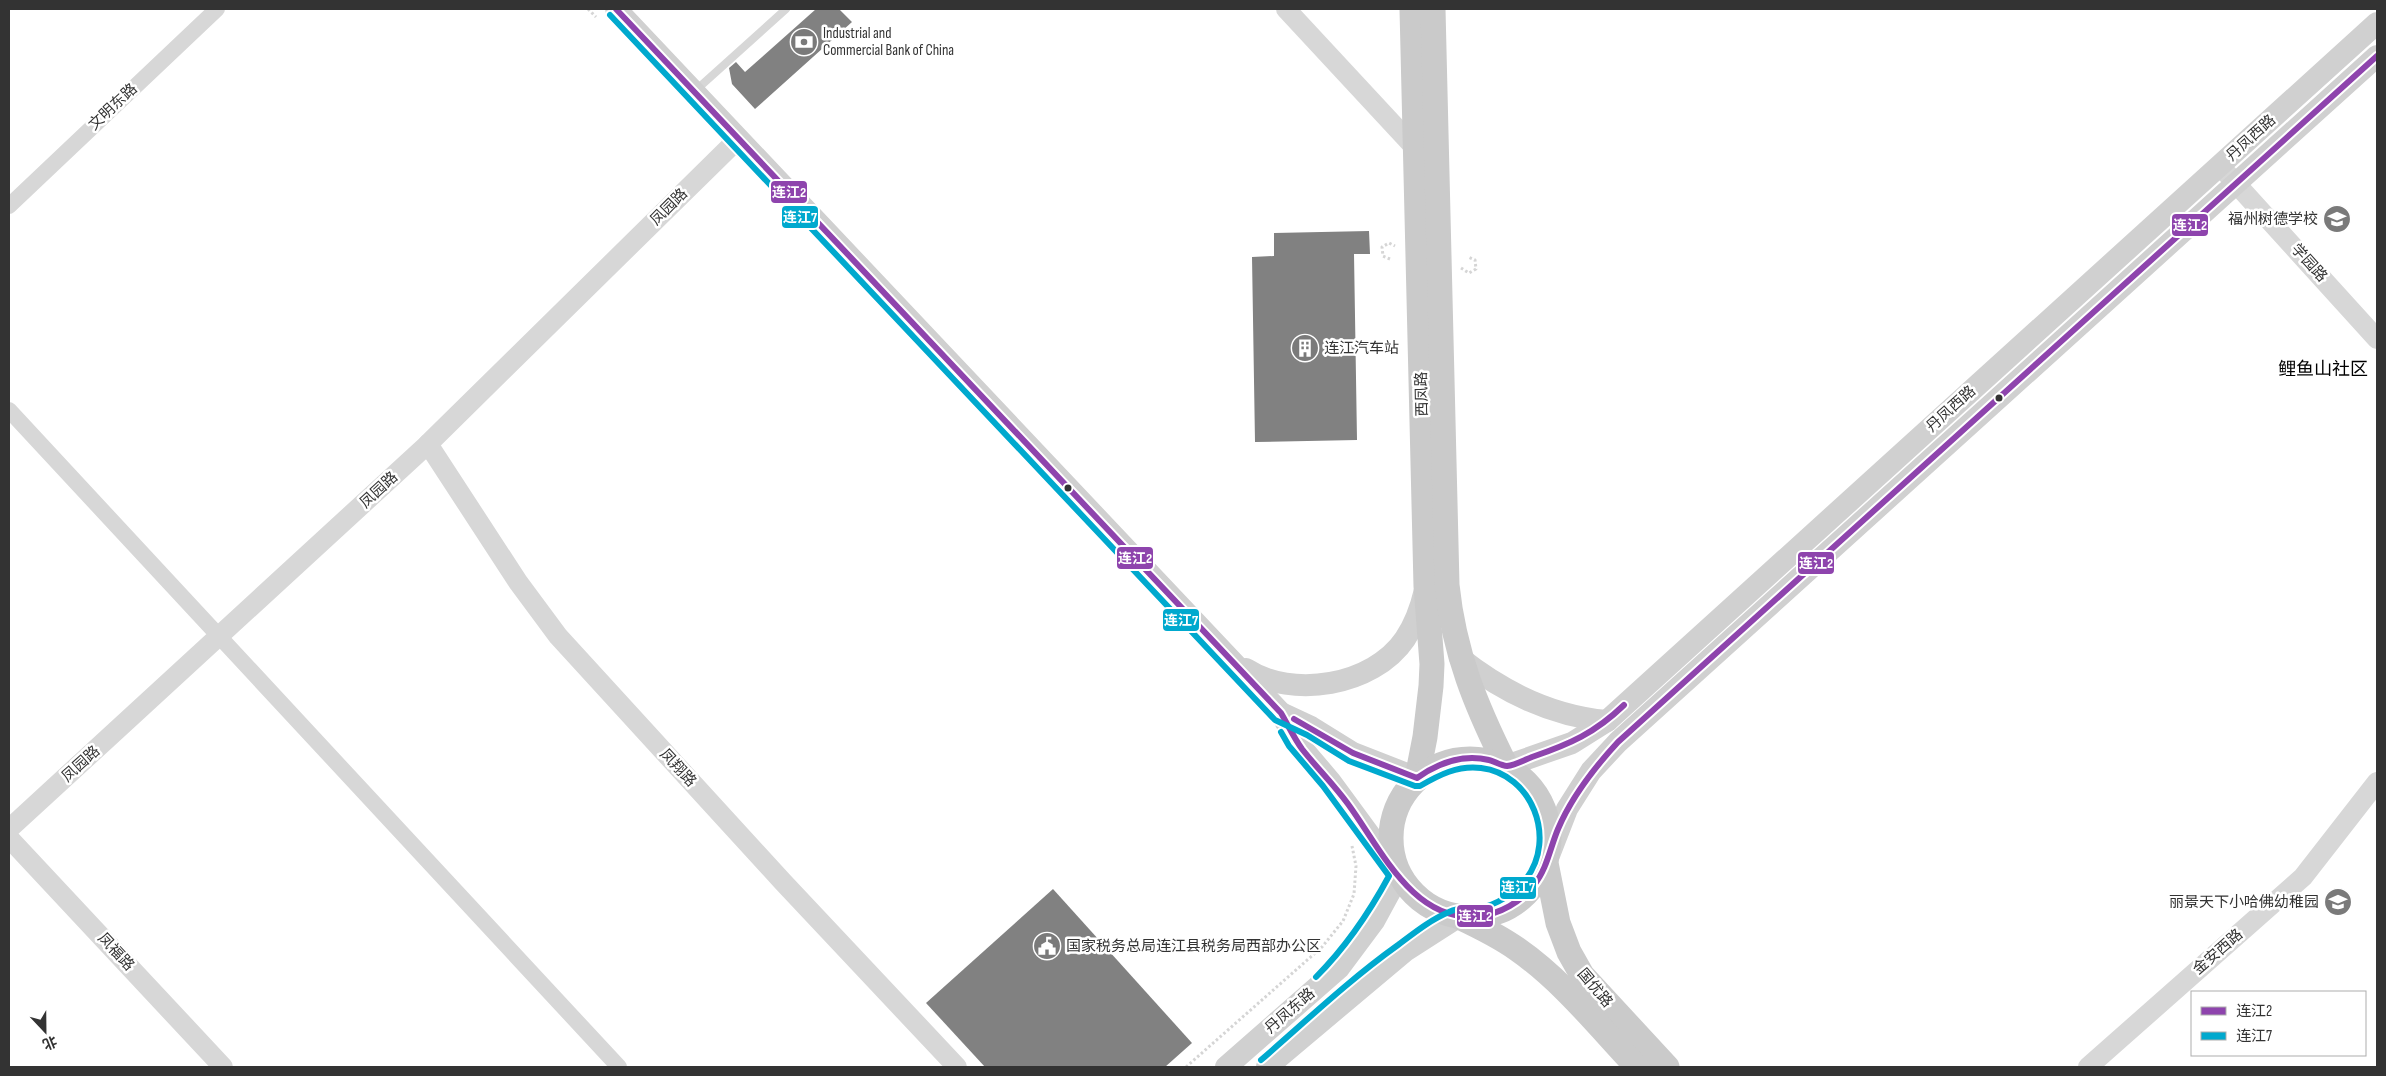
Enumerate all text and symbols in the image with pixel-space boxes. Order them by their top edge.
place label: Industrial and Commercial Bank of China [823,24,954,60]
bank icon: Industrial and Commercial Bank of China [789,27,819,57]
street label: 文明东路 [85,80,141,134]
street label: 丹凤西路 [2222,111,2280,165]
line badge: 连江2 [770,180,808,204]
street label: 凤园路 [646,184,692,230]
text: 连江2 [772,184,806,201]
school or university icon: 福州树德学校 [2322,204,2352,234]
line badge: 连江7 [781,205,819,229]
text: 连江7 [783,209,818,226]
place label: 福州树德学校 [2228,210,2318,229]
line badge: 连江2 [2171,213,2209,237]
text: 连江2 [2173,217,2207,234]
street label: 学园路 [2287,240,2331,286]
building icon: 连江汽车站 [1290,333,1320,363]
place label: 连江汽车站 [1324,339,1399,358]
district label: 鲤鱼山社区 [2278,359,2368,380]
street label: 西凤路 [1412,371,1432,417]
street label: 丹凤西路 [1922,382,1980,436]
unlabelled marker [1994,393,2004,403]
street label: 凤园路 [356,468,402,512]
unlabelled marker [1063,483,1073,493]
line badge: 连江2 [1116,546,1154,570]
text: 连江2 [1118,550,1152,567]
line badge: 连江2 [1797,551,1835,575]
text: 连江2 [1799,555,1833,572]
line badge: 连江7 [1162,608,1200,632]
text: 连江7 [1164,612,1199,629]
street label: 凤园路 [58,742,104,786]
street label: 凤翔路 [656,745,700,791]
line badge: 连江7 [1499,876,1537,900]
text: 连江7 [1501,879,1536,896]
school or university icon: 丽景天下小哈佛幼稚园 [2323,887,2353,917]
place label: 丽景天下小哈佛幼稚园 [2169,893,2319,912]
line badge: 连江2 [1456,904,1494,928]
text: 连江2 [1458,908,1492,925]
street label: 金安西路 [2189,925,2247,979]
street label: 凤福路 [94,929,138,975]
public building icon: 国家税务总局连江县税务局西部办公区 [1032,931,1062,961]
place label: 国家税务总局连江县税务局西部办公区 [1066,937,1321,956]
street label: 国优路 [1573,965,1617,1011]
street label: 丹凤东路 [1261,984,1319,1038]
legend [2191,991,2366,1056]
text: 连江2 [2236,1002,2272,1021]
north arrow [20,1006,70,1056]
text: 连江7 [2236,1027,2272,1046]
text: 北 [40,1032,59,1053]

